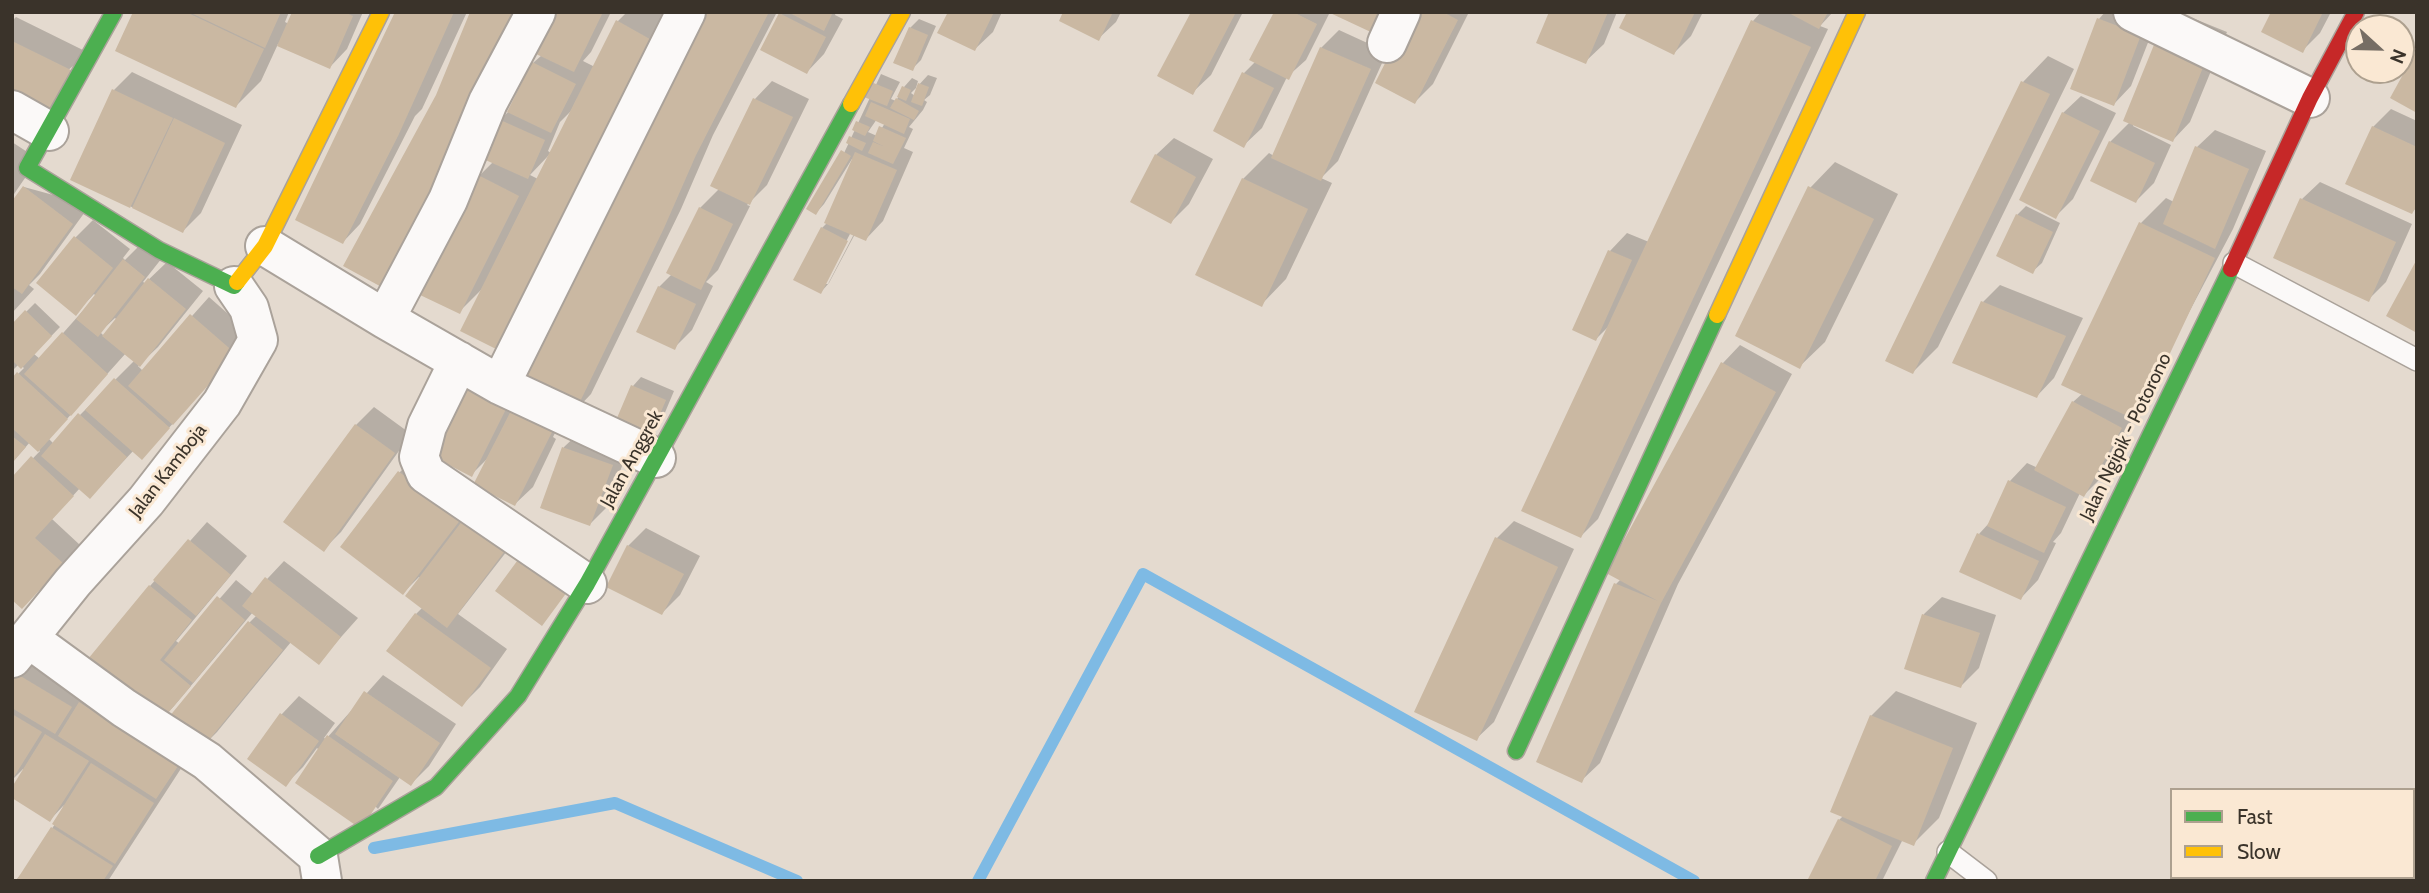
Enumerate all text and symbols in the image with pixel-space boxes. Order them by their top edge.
north arrow [2345,14,2415,84]
text: N [2385,46,2411,67]
street label: Jalan Ngipik - Potorono [2075,349,2177,525]
street label: Jalan Anggrek [596,406,668,512]
street label: Jalan Kamboja [124,419,212,523]
legend [2170,788,2415,879]
text: Fast [2237,804,2273,829]
text: Slow [2237,839,2281,864]

